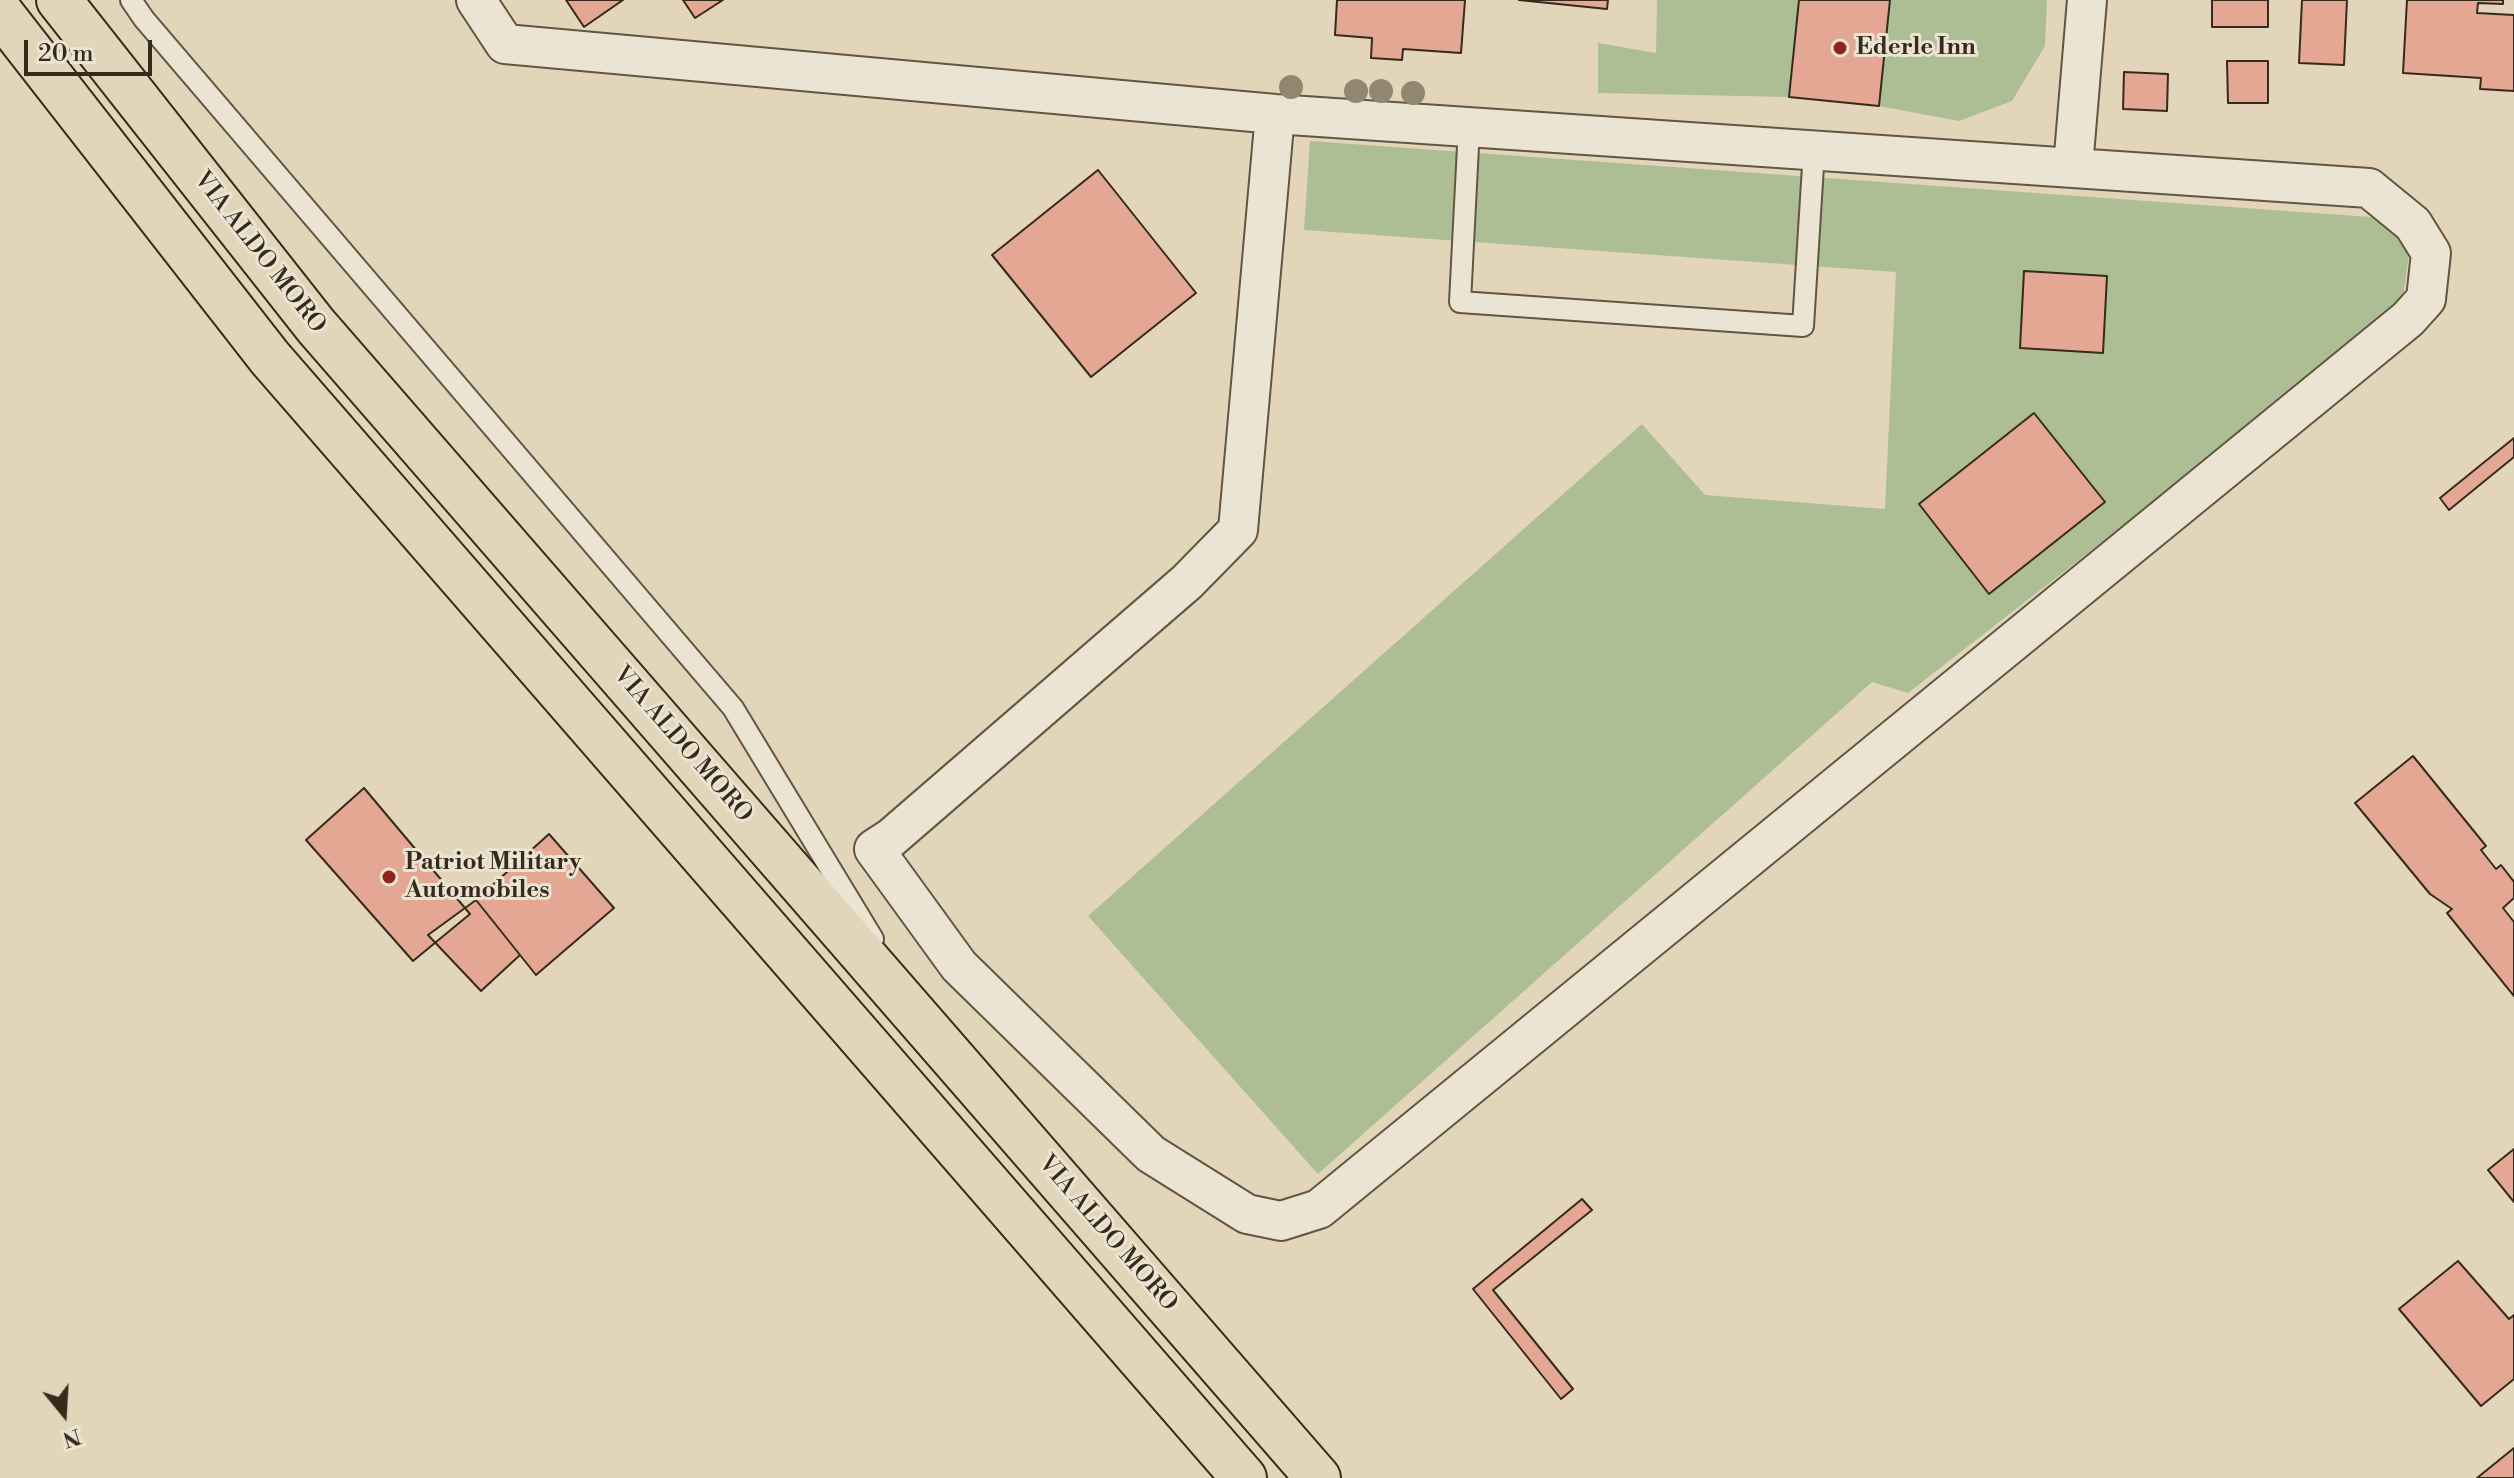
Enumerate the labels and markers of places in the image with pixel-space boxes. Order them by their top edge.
place label: Ederle Inn [1856,34,1976,62]
marker: Ederle Inn [1831,39,1849,57]
place label: Patriot Military Automobiles [405,849,581,905]
marker: Patriot Military Automobiles [380,868,398,886]

